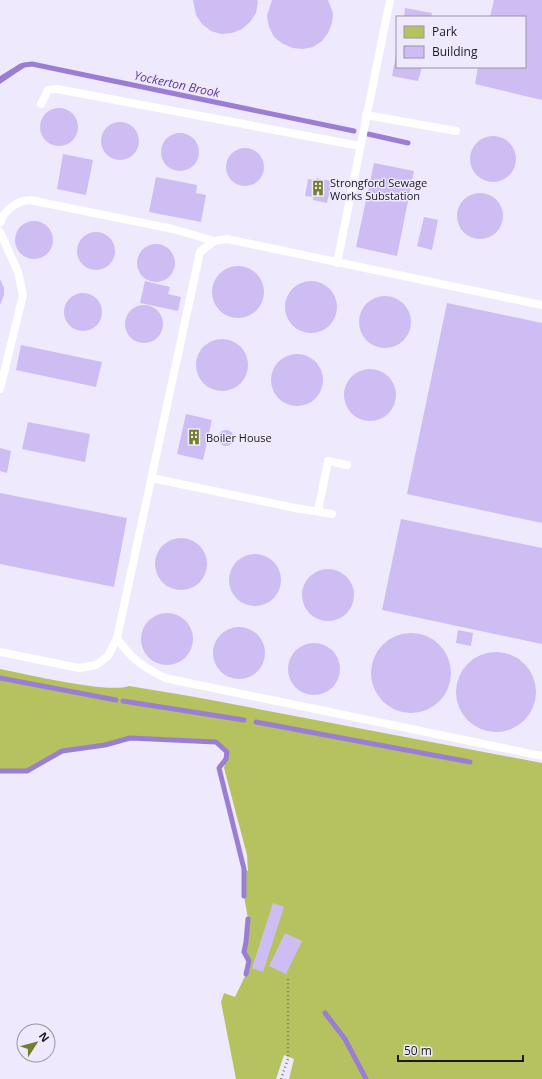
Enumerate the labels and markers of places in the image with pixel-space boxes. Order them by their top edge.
place label: Strongford Sewage Works Substation [330,175,427,203]
building icon: Strongford Sewage Works Substation [309,179,327,197]
building icon: Boiler House [185,428,203,446]
place label: Boiler House [206,430,272,445]

